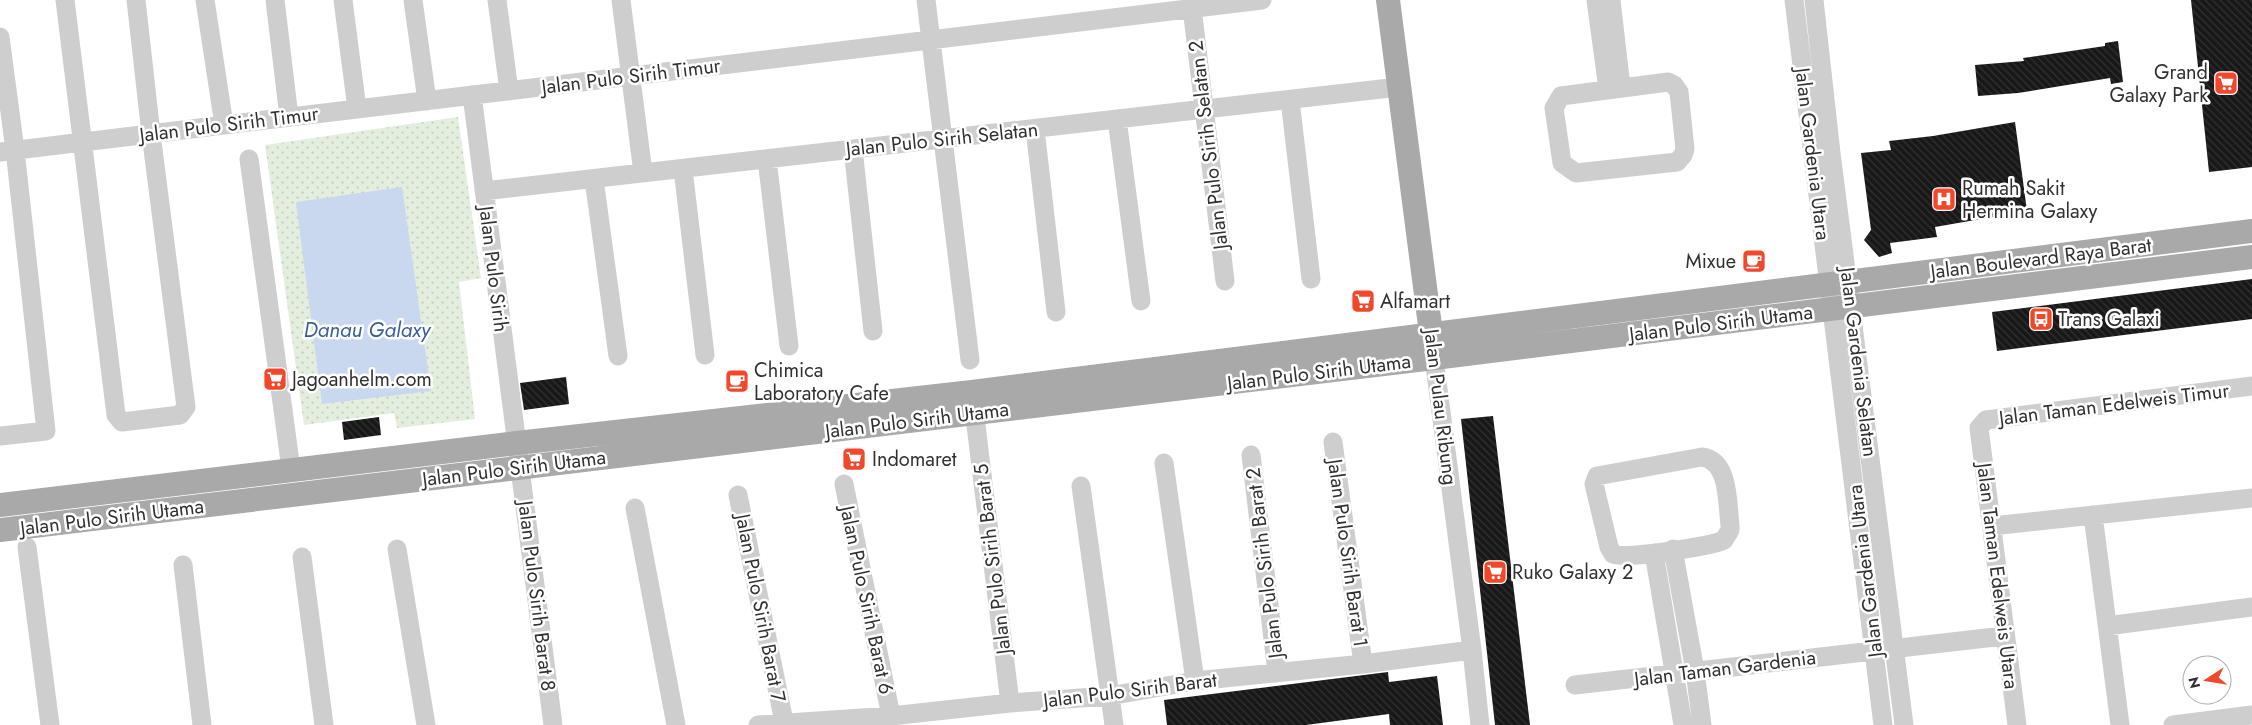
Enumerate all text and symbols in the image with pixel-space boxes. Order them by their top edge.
street label: Jalan Pulo Sirih Selatan 2 [1181,39,1236,254]
street label: Jalan Pulo Sirih Timur [537,51,722,102]
place label: Grand Galaxy Park [2110,58,2208,110]
street label: Jalan Gardenia Utara [1787,63,1837,242]
supermarket icon: Grand Galaxy Park [2213,70,2239,96]
street label: Jalan Pulo Sirih Timur [135,99,320,150]
street label: Jalan Pulo Sirih Selatan [842,115,1039,164]
place label: Rumah Sakit Hermina Galaxy [1962,174,2097,226]
hospital icon: Rumah Sakit Hermina Galaxy [1931,186,1957,212]
street label: Jalan Pulo Sirih [471,202,516,334]
street label: Jalan Boulevard Raya Barat [1926,231,2153,287]
place label: Mixue [1686,247,1736,276]
cafe icon: Mixue [1741,248,1767,274]
street label: Jalan Gardenia Selatan [1832,263,1885,458]
place label: Alfamart [1380,287,1450,316]
supermarket icon: Alfamart [1350,288,1376,314]
street label: Jalan Pulo Sirih Utama [1625,298,1814,350]
place label: Trans Galaxi [2058,305,2160,334]
bus stop icon: Trans Galaxi [2028,306,2054,332]
water label: Danau Galaxy [304,315,432,345]
street label: Jalan Pulau Ribung [1416,324,1464,487]
street label: Jalan Pulo Sirih Utama [1223,347,1412,399]
place label: Chimica Laboratory Cafe [754,356,889,408]
place label: Jagoanhelm.com [289,365,432,394]
supermarket icon: Jagoanhelm.com [262,366,288,392]
cafe icon: Chimica Laboratory Cafe [724,368,750,394]
street label: Jalan Taman Edelweis Timur [1994,376,2231,433]
street label: Jalan Pulo Sirih Utama [821,395,1010,447]
street label: Jalan Pulo Sirih Utama [418,443,607,495]
place label: Indomaret [872,445,957,474]
supermarket icon: Indomaret [841,446,867,472]
street label: Jalan Pulo Sirih Barat 1 [1320,454,1375,649]
street label: Jalan Taman Edelweis Utara [1969,458,2026,691]
street label: Jalan Pulo Sirih Barat 5 [966,462,1019,659]
street label: Jalan Pulo Sirih Barat 2 [1238,466,1291,663]
street label: Jalan Gardenia Utara [1841,483,1891,662]
street label: Jalan Pulo Sirih Utama [16,492,205,544]
street label: Jalan Pulo Sirih Barat 8 [510,496,563,693]
street label: Jalan Pulo Sirih Barat 6 [832,500,901,697]
street label: Jalan Pulo Sirih Barat 7 [727,509,793,705]
place label: Ruko Galaxy 2 [1512,558,1633,587]
supermarket icon: Ruko Galaxy 2 [1482,559,1508,585]
street label: Jalan Taman Gardenia [1630,643,1818,694]
north arrow [2182,655,2232,705]
street label: Jalan Pulo Sirih Barat [1039,665,1219,716]
text: N [2183,675,2205,690]

